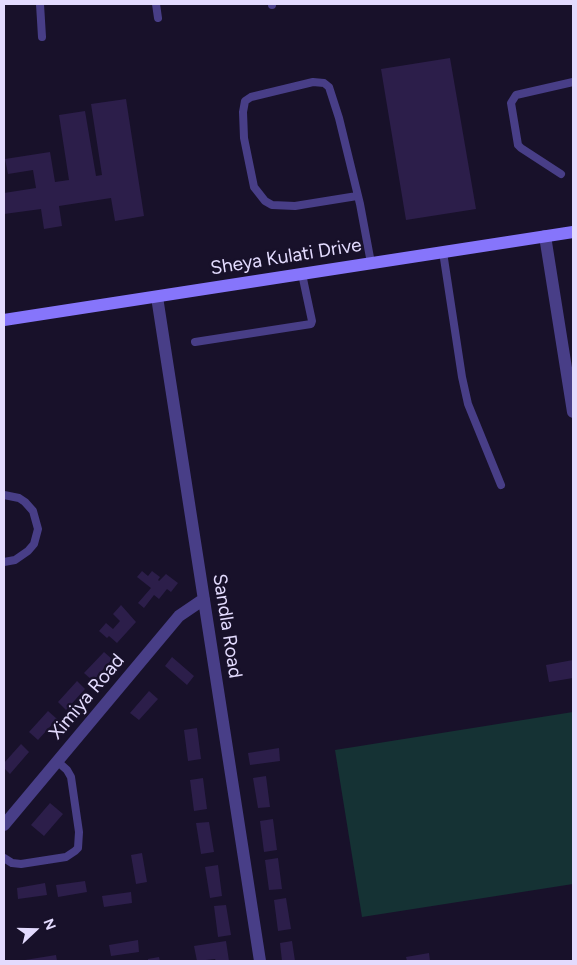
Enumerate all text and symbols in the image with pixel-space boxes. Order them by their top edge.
street label: Sheya Kulati Drive [209,234,363,280]
street label: Sandla Road [207,572,247,680]
street label: Ximiya Road [45,650,129,744]
north arrow [10,905,60,955]
text: N [40,916,59,933]

